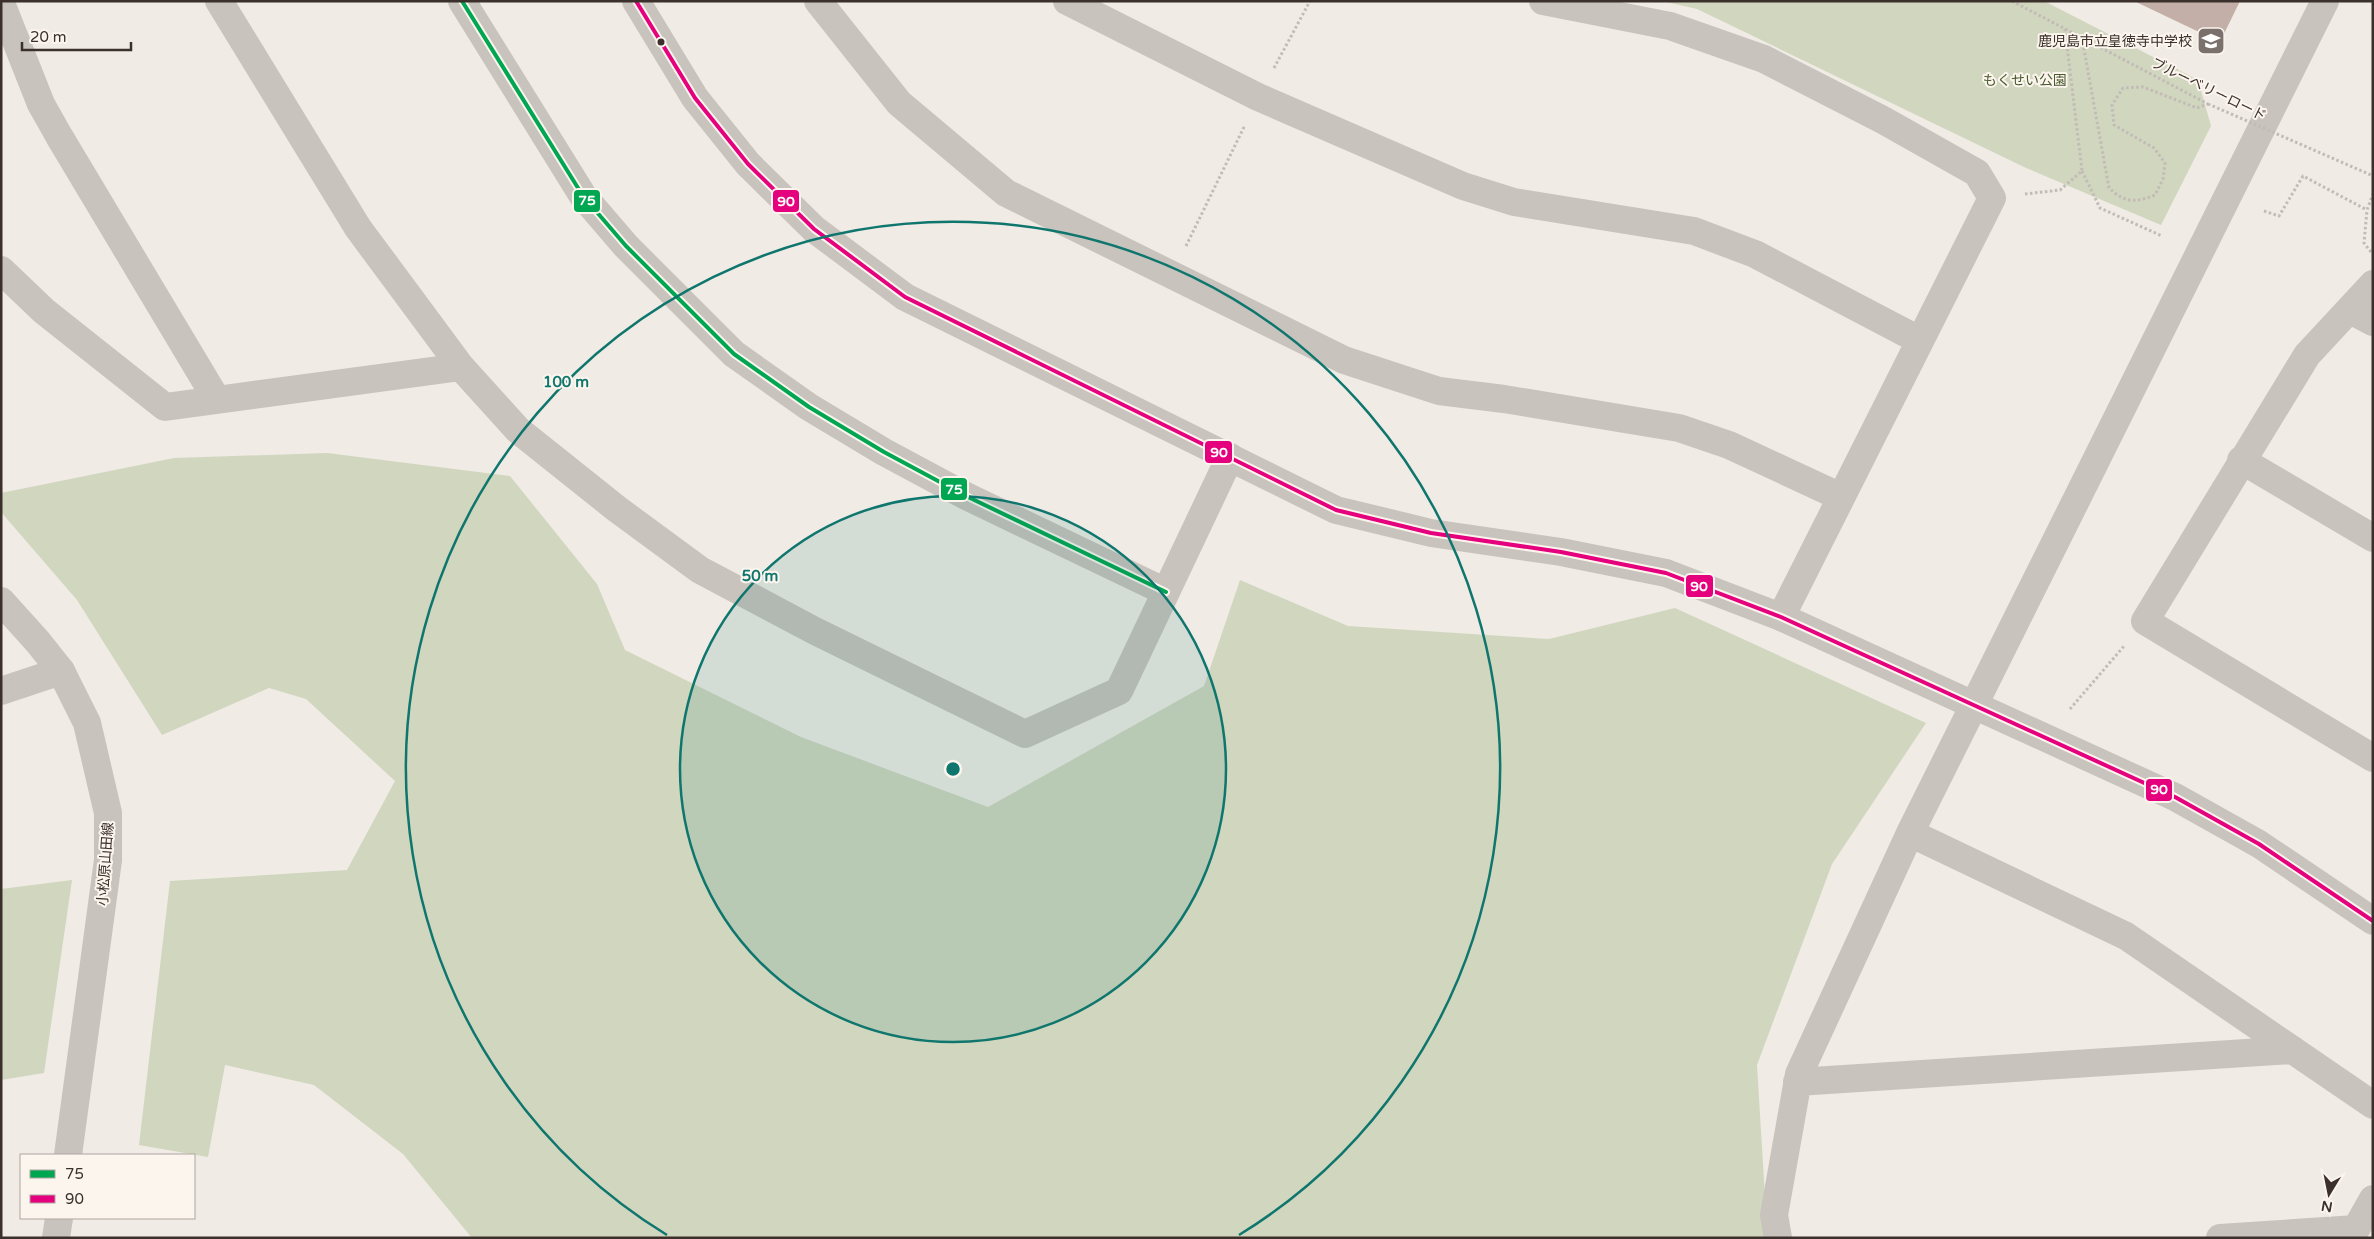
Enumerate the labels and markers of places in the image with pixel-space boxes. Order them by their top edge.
school or university icon: 鹿児島市立皇徳寺中学校 [2196,26,2226,56]
place label: 鹿児島市立皇徳寺中学校 [2038,33,2192,50]
unlabelled marker [656,37,666,47]
centre of rings [944,760,962,778]

